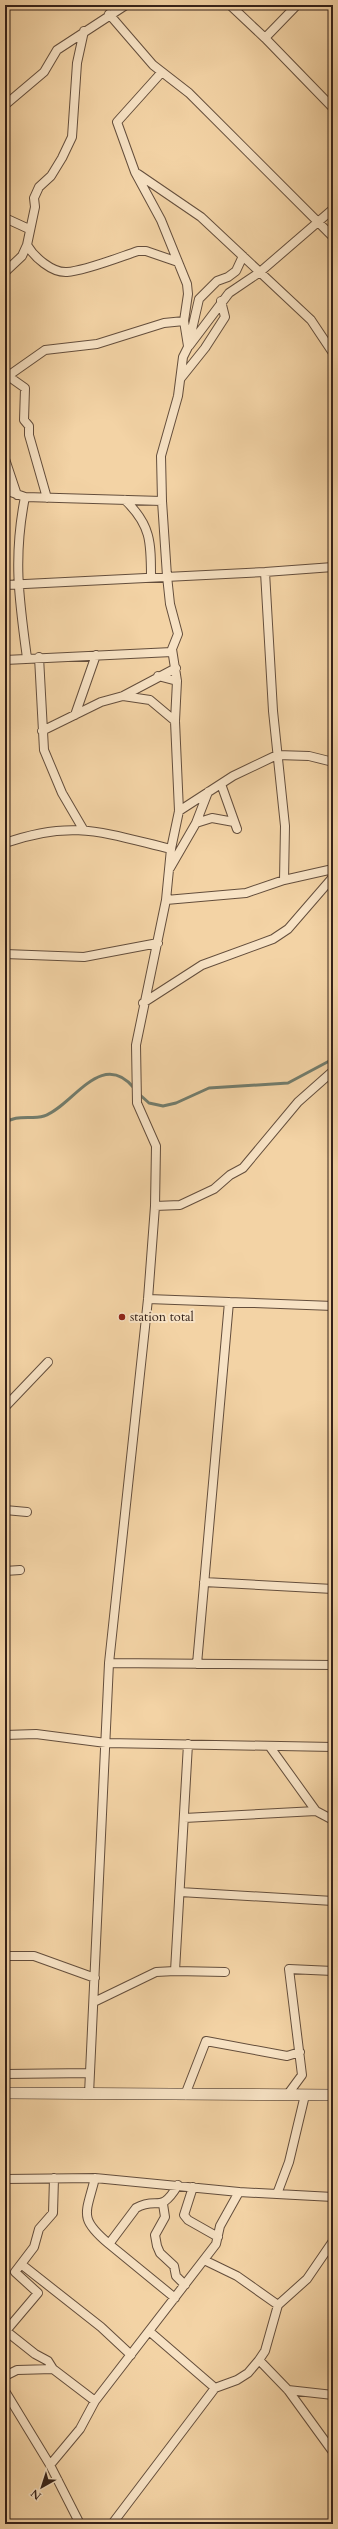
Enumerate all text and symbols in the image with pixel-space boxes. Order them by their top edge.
place label: station total [130,1308,195,1326]
marker: station total [117,1312,127,1322]
north arrow [22,2467,62,2507]
text: N [27,2485,44,2503]

